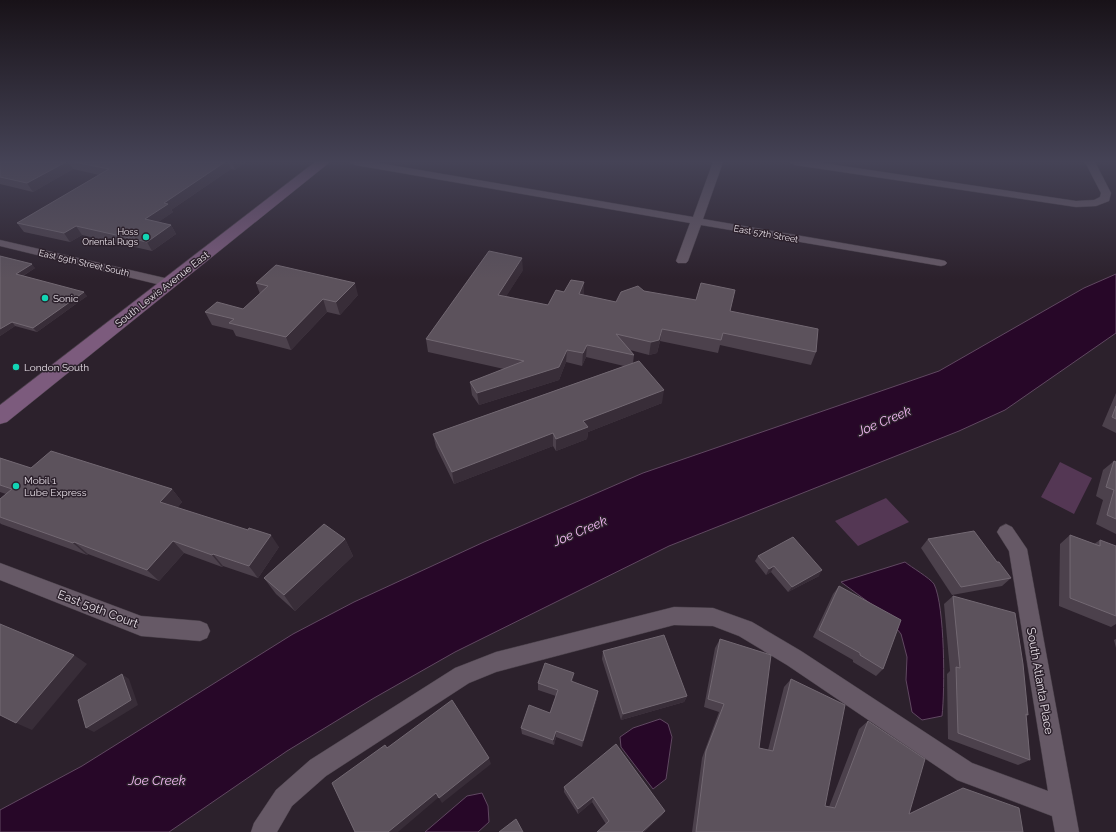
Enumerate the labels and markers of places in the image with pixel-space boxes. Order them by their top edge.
place label: Hoss Oriental Rugs [82,227,139,247]
marker: Hoss Oriental Rugs [141,232,151,242]
marker: Sonic [40,293,50,303]
place label: Sonic [53,293,79,304]
marker: London South [11,362,21,372]
place label: London South [24,362,89,373]
place label: Mobil 1 Lube Express [24,475,87,498]
marker: Mobil 1 Lube Express [11,481,21,491]

